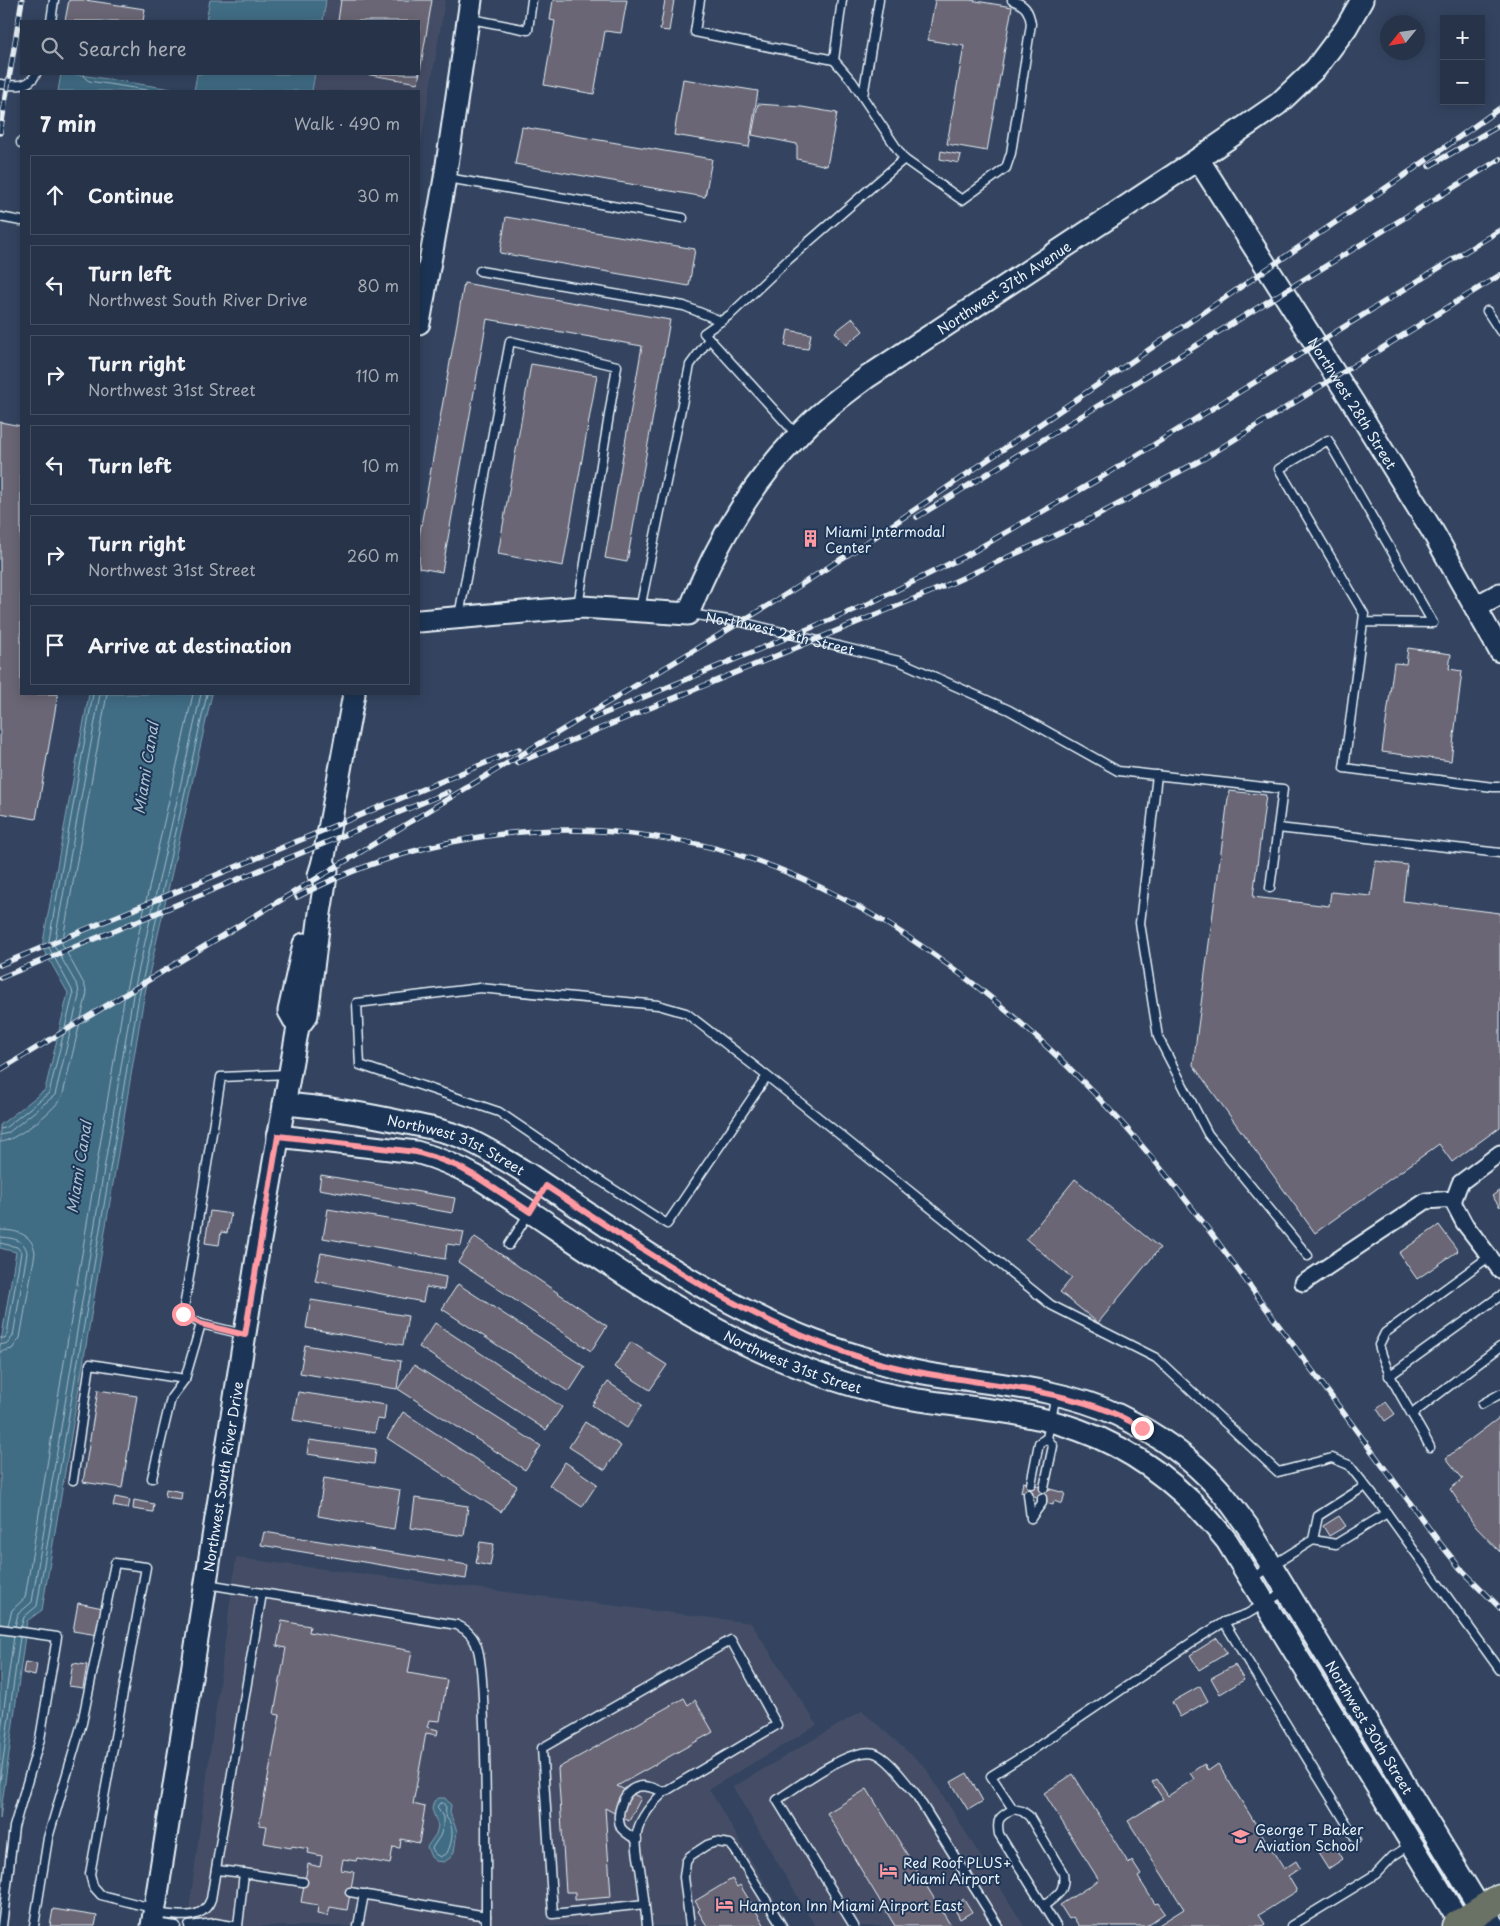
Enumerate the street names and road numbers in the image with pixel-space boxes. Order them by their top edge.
street label: Northwest 37th Avenue [933,235,1075,339]
street label: Northwest 28th Street [1303,333,1402,473]
street label: Northwest 28th Street [704,606,857,660]
street label: Northwest 31st Street [385,1109,529,1180]
street label: Northwest 31st Street [720,1324,864,1398]
street label: Northwest South River Drive [197,1380,248,1573]
street label: Northwest 30th Street [1321,1656,1419,1798]

